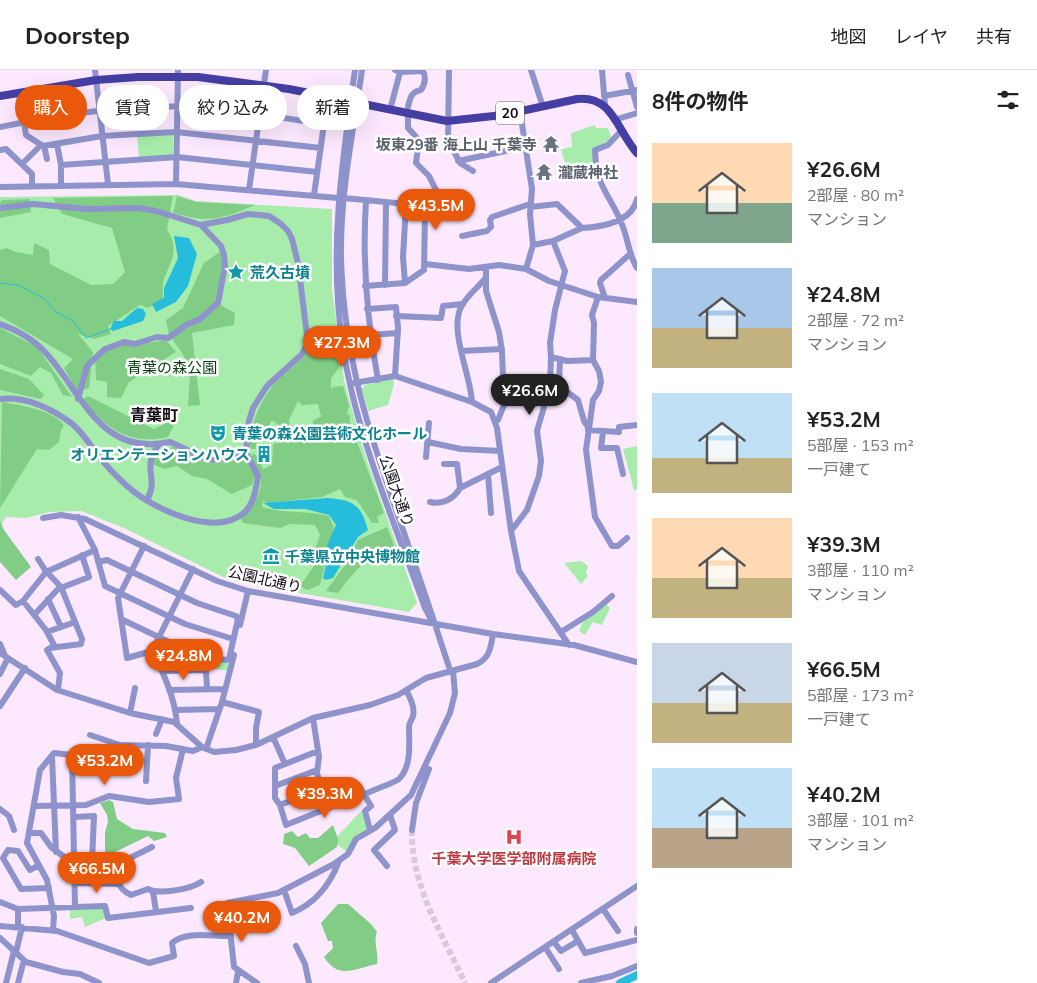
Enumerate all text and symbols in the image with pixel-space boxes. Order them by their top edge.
text: Doorstep [25,20,130,50]
text: 地図 [831,25,867,48]
text: レイヤ [895,25,948,48]
text: 共有 [976,25,1012,48]
chip: 購入 [15,85,87,130]
chip: 賃貸 [97,85,169,130]
chip: 絞り込み [179,85,287,130]
chip: 新着 [297,85,369,130]
icon: filters [994,86,1022,114]
text: 8件の物件 [652,88,749,114]
road number: 20 [496,102,524,124]
temple icon: 坂東29番 海上山 千葉寺 [541,134,561,154]
place label: 坂東29番 海上山 千葉寺 [376,135,537,154]
text: ¥26.6M [807,156,881,182]
temple icon: 瀧蔵神社 [534,162,554,182]
place label: 瀧蔵神社 [558,163,618,182]
icon: home [692,163,752,223]
text: 2部屋 · 80 m² [807,185,904,205]
pin: ¥43.5M [395,189,477,231]
text: ¥43.5M [408,195,464,215]
text: マンション [807,209,887,229]
place icon: 荒久古墳 [226,262,246,282]
place label: 荒久古墳 [250,263,310,282]
text: ¥24.8M [807,281,881,307]
icon: home [692,288,752,348]
text: 2部屋 · 72 m² [807,310,904,330]
pin: ¥27.3M [301,326,383,368]
text: ¥27.3M [314,332,370,352]
text: マンション [807,334,887,354]
park label: 青葉の森公園 [127,358,217,377]
pin: ¥26.6M [489,374,571,416]
text: ¥26.6M [502,380,558,400]
district label: 青葉町 [130,405,178,425]
text: ¥53.2M [807,406,881,432]
icon: home [692,413,752,473]
theatre icon: 青葉の森公園芸術文化ホール [208,423,228,443]
place label: 青葉の森公園芸術文化ホール [232,424,427,443]
text: 5部屋 · 153 m² [807,435,914,455]
building icon: オリエンテーションハウス [254,444,274,464]
place label: オリエンテーションハウス [70,445,250,464]
street label: 公園大通り [376,452,418,530]
text: 一戸建て [807,459,871,479]
text: ¥39.3M [807,531,881,557]
icon: home [692,538,752,598]
museum icon: 千葉県立中央博物館 [261,546,281,566]
place label: 千葉県立中央博物館 [285,547,420,566]
text: 3部屋 · 110 m² [807,560,914,580]
street label: 公園北通り [226,561,304,597]
text: マンション [807,584,887,604]
pin: ¥24.8M [143,638,225,681]
text: ¥24.8M [156,645,212,665]
text: ¥66.5M [807,656,881,682]
icon: home [692,663,752,723]
text: 5部屋 · 173 m² [807,685,914,705]
text: 一戸建て [807,709,871,729]
pin: ¥53.2M [64,744,146,786]
text: ¥53.2M [77,750,133,770]
pin: ¥39.3M [284,776,366,819]
text: ¥40.2M [807,781,881,807]
text: ¥39.3M [297,783,353,803]
icon: home [692,788,752,848]
text: 3部屋 · 101 m² [807,810,914,830]
hospital icon: 千葉大学医学部附属病院 [504,827,524,847]
text: マンション [807,834,887,854]
place label: 千葉大学医学部附属病院 [431,849,597,868]
pin: ¥66.5M [56,852,138,894]
text: ¥66.5M [69,858,125,878]
pin: ¥40.2M [201,900,283,943]
text: ¥40.2M [214,907,270,927]

